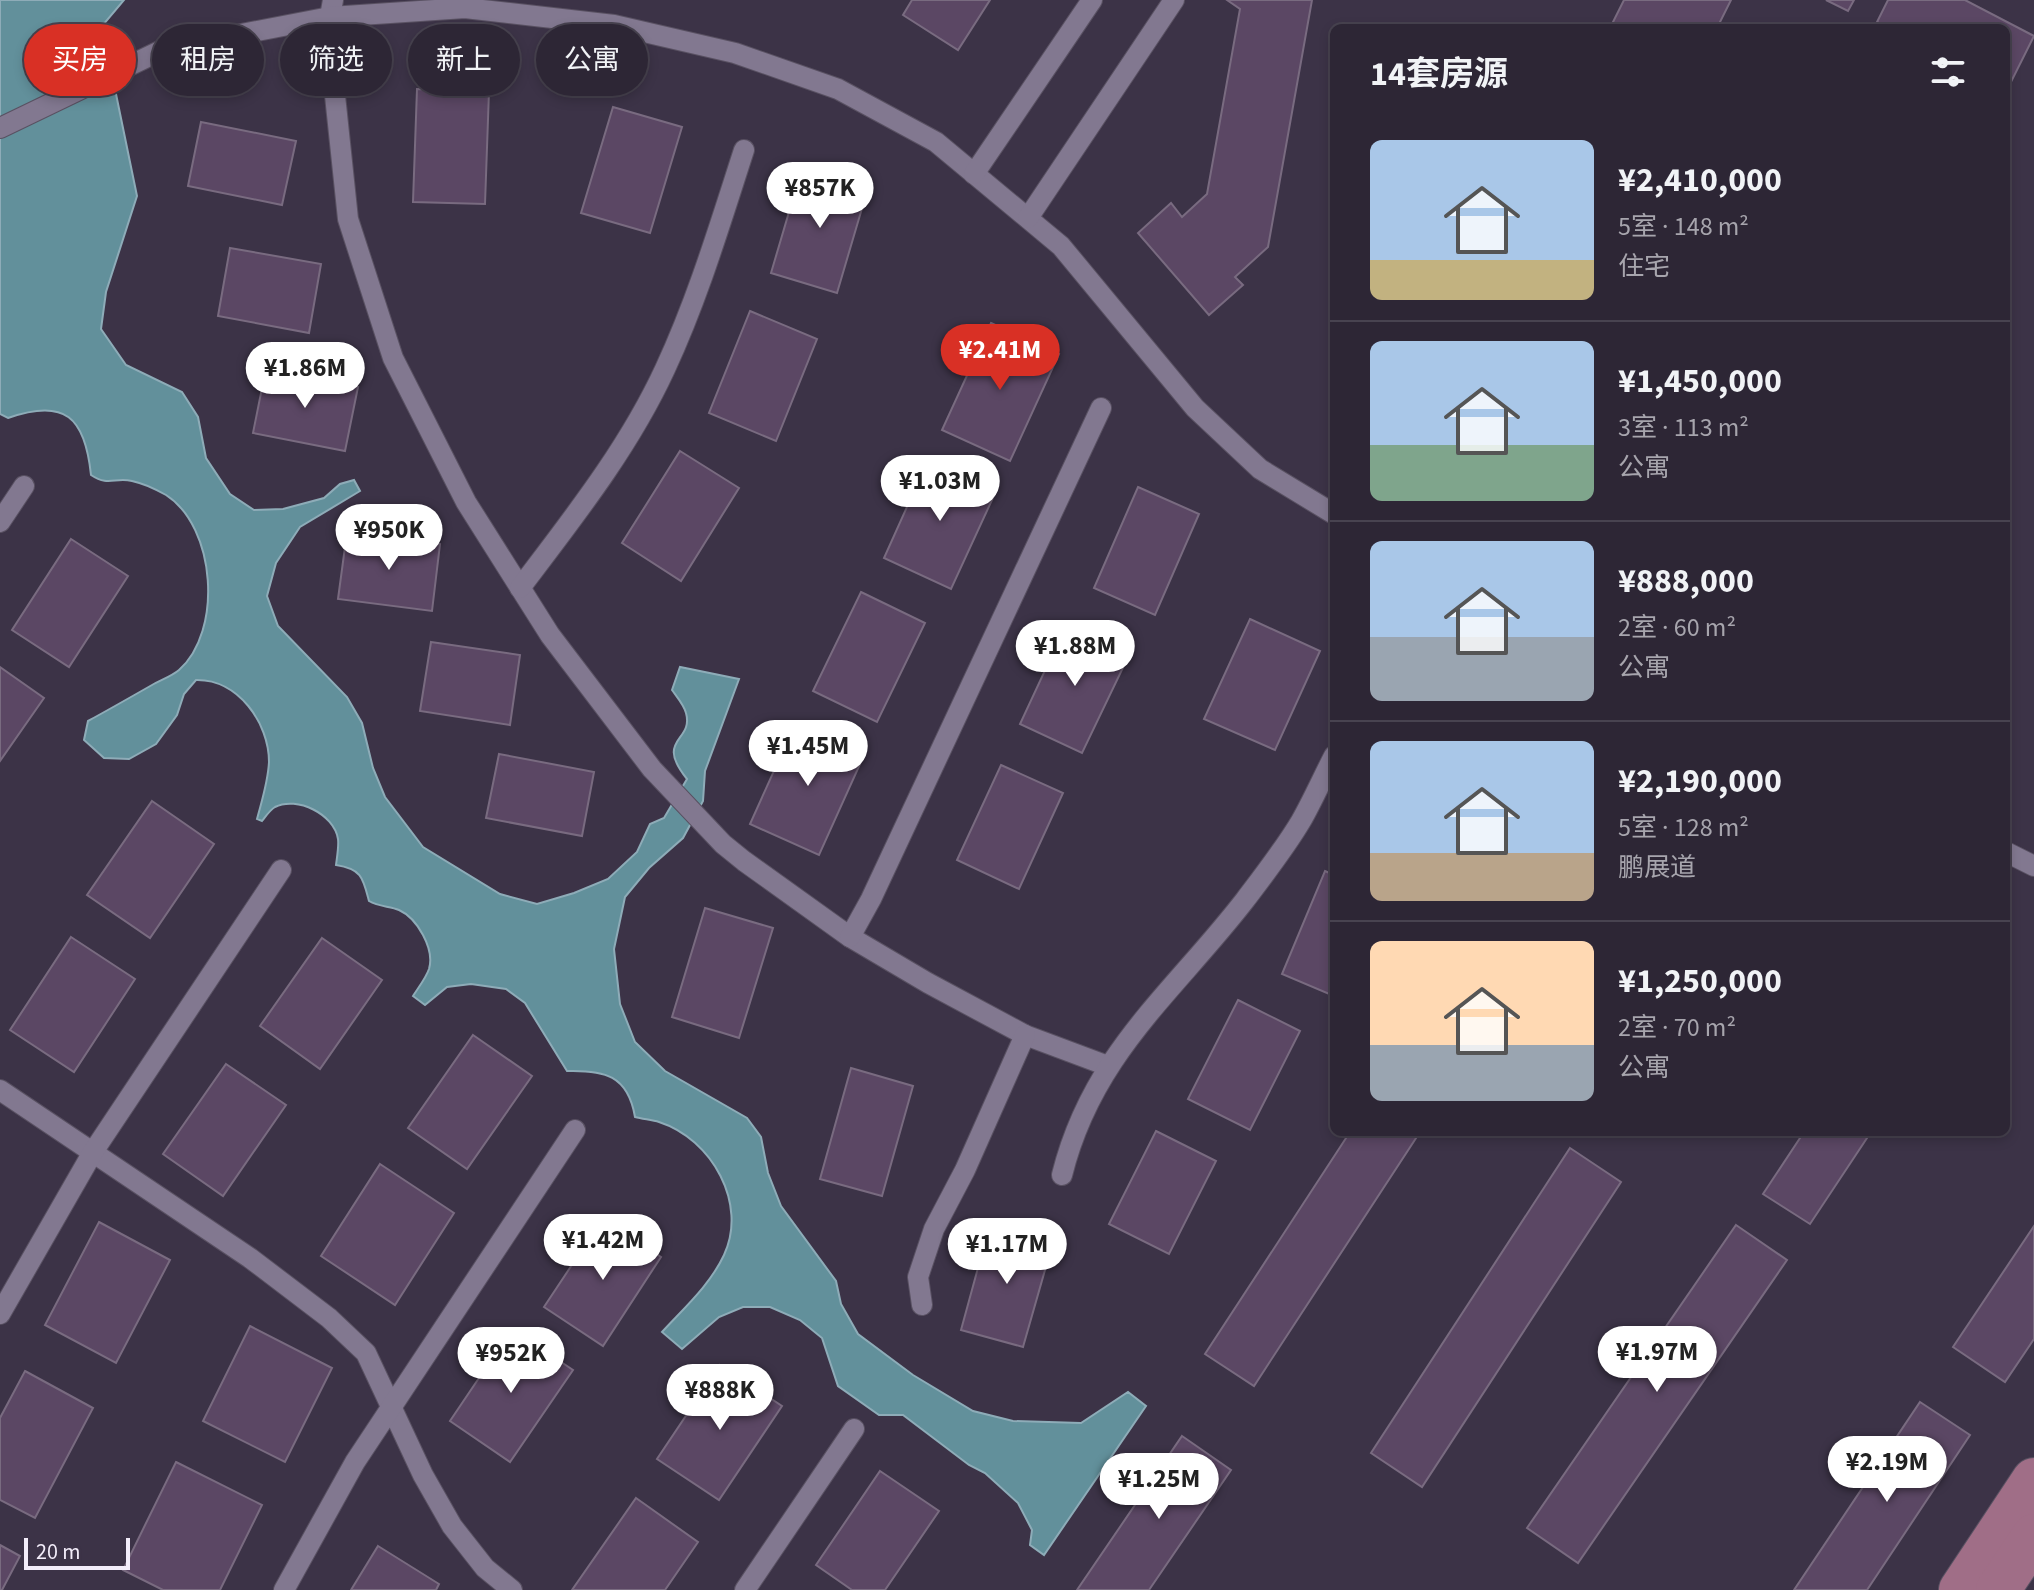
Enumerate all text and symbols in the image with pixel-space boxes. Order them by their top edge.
chip: 买房 [24,24,136,96]
chip: 租房 [152,24,264,96]
chip: 筛选 [280,24,392,96]
chip: 新上 [408,24,520,96]
chip: 公寓 [536,24,648,96]
text: 14套房源 [1370,50,1508,99]
icon: filters [1926,50,1970,94]
text: ¥2,410,000 [1618,156,1782,205]
pin: ¥857K [764,162,876,230]
text: ¥857K [785,169,855,206]
icon: home [1434,172,1530,268]
text: 5室 · 148 m² [1618,208,1749,245]
text: 住宅 [1618,248,1670,285]
pin: ¥2.41M [935,324,1065,392]
text: ¥2.41M [959,331,1041,368]
pin: ¥1.86M [240,342,370,410]
text: ¥1.86M [264,349,346,386]
text: ¥1,450,000 [1618,357,1782,406]
icon: home [1434,373,1530,469]
text: 3室 · 113 m² [1618,409,1749,446]
text: 公寓 [1618,449,1670,486]
pin: ¥1.03M [875,455,1005,523]
text: ¥1.03M [899,462,981,499]
pin: ¥950K [333,504,445,572]
text: ¥950K [354,511,424,548]
text: ¥888,000 [1618,557,1754,606]
icon: home [1434,573,1530,669]
text: 2室 · 60 m² [1618,609,1736,646]
pin: ¥1.88M [1010,620,1140,688]
text: ¥1.88M [1034,627,1116,664]
text: 公寓 [1618,649,1670,686]
pin: ¥1.45M [743,720,873,788]
text: ¥1.45M [767,727,849,764]
text: ¥2,190,000 [1618,757,1782,806]
icon: home [1434,773,1530,869]
text: 5室 · 128 m² [1618,809,1749,846]
text: 鹏展道 [1618,849,1696,886]
text: ¥1,250,000 [1618,957,1782,1006]
icon: home [1434,973,1530,1069]
text: 2室 · 70 m² [1618,1009,1736,1046]
text: 公寓 [1618,1049,1670,1086]
pin: ¥1.42M [538,1214,668,1282]
pin: ¥1.17M [942,1218,1072,1286]
text: ¥1.42M [562,1221,644,1258]
text: ¥1.17M [966,1225,1048,1262]
pin: ¥1.97M [1592,1326,1722,1394]
pin: ¥952K [455,1327,567,1395]
text: ¥1.97M [1616,1333,1698,1370]
text: ¥952K [476,1334,546,1371]
pin: ¥888K [664,1364,776,1432]
text: ¥888K [685,1371,755,1408]
pin: ¥2.19M [1822,1436,1952,1504]
text: ¥2.19M [1846,1443,1928,1480]
pin: ¥1.25M [1094,1453,1224,1521]
text: ¥1.25M [1118,1460,1200,1497]
scale bar [24,1534,130,1570]
text: 20 m [36,1536,81,1568]

